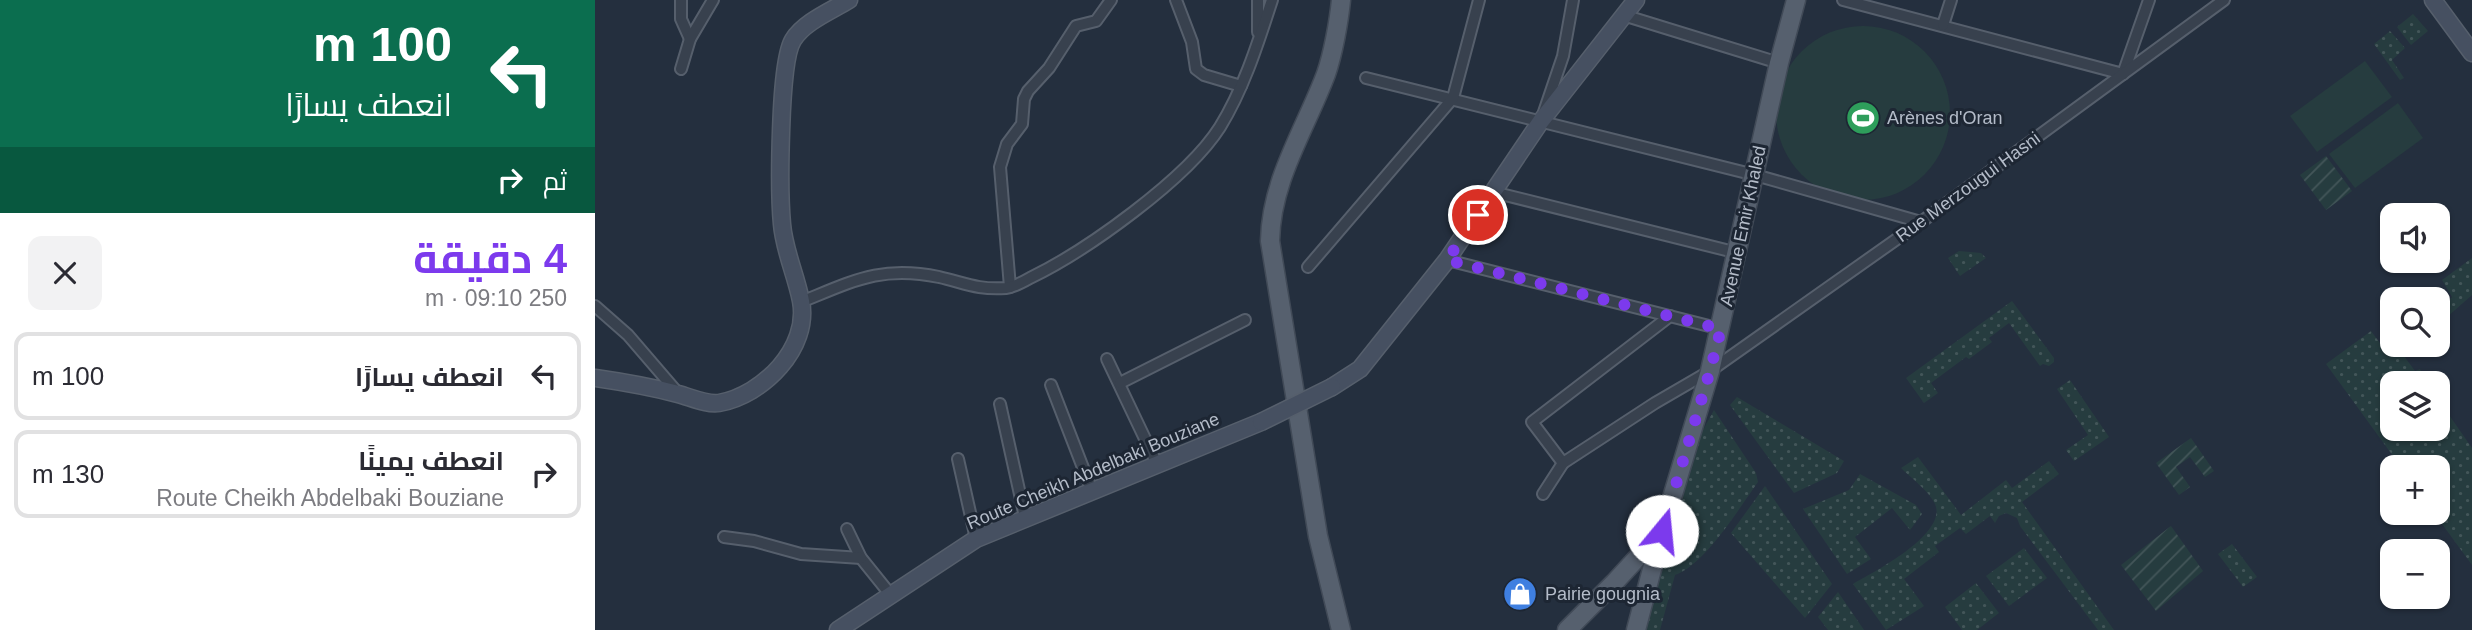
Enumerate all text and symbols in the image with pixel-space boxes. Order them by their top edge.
text: 100 m [313,17,452,71]
icon: left [476,28,567,119]
text: انعطف يسارًا [285,87,452,123]
sports icon: Arènes d'Oran [1844,99,1882,137]
place label: Arènes d'Oran [1887,108,2003,128]
street label: Rue Merzougui Hasni [1892,128,2044,246]
street label: Avenue Emir Khaled [1716,144,1770,308]
icon: right [491,161,529,199]
text: ثم [543,166,567,196]
pin [1448,185,1508,245]
icon: arrive [1459,196,1497,234]
map controls [2380,203,2450,609]
button: sound [2380,203,2450,273]
text: 4 دقيقة [413,235,567,282]
button: close [28,236,102,310]
text: 250 m · 09:10 [425,285,567,311]
button: search [2380,287,2450,357]
icon: left [525,357,563,395]
text: 100 m [32,361,104,391]
text: انعطف يسارًا [355,362,504,392]
button: layers [2380,371,2450,441]
street label: Route Cheikh Abdelbaki Bouziane [964,409,1222,533]
text: انعطف يمينًا [358,446,504,476]
icon: right [525,455,563,493]
button: + [2380,455,2450,525]
text: 130 m [32,459,104,489]
text: Route Cheikh Abdelbaki Bouziane [156,485,504,511]
position arrow [1625,494,1699,568]
button: − [2380,539,2450,609]
shop icon: Pairie gougnia [1501,575,1539,613]
place label: Pairie gougnia [1545,584,1661,604]

